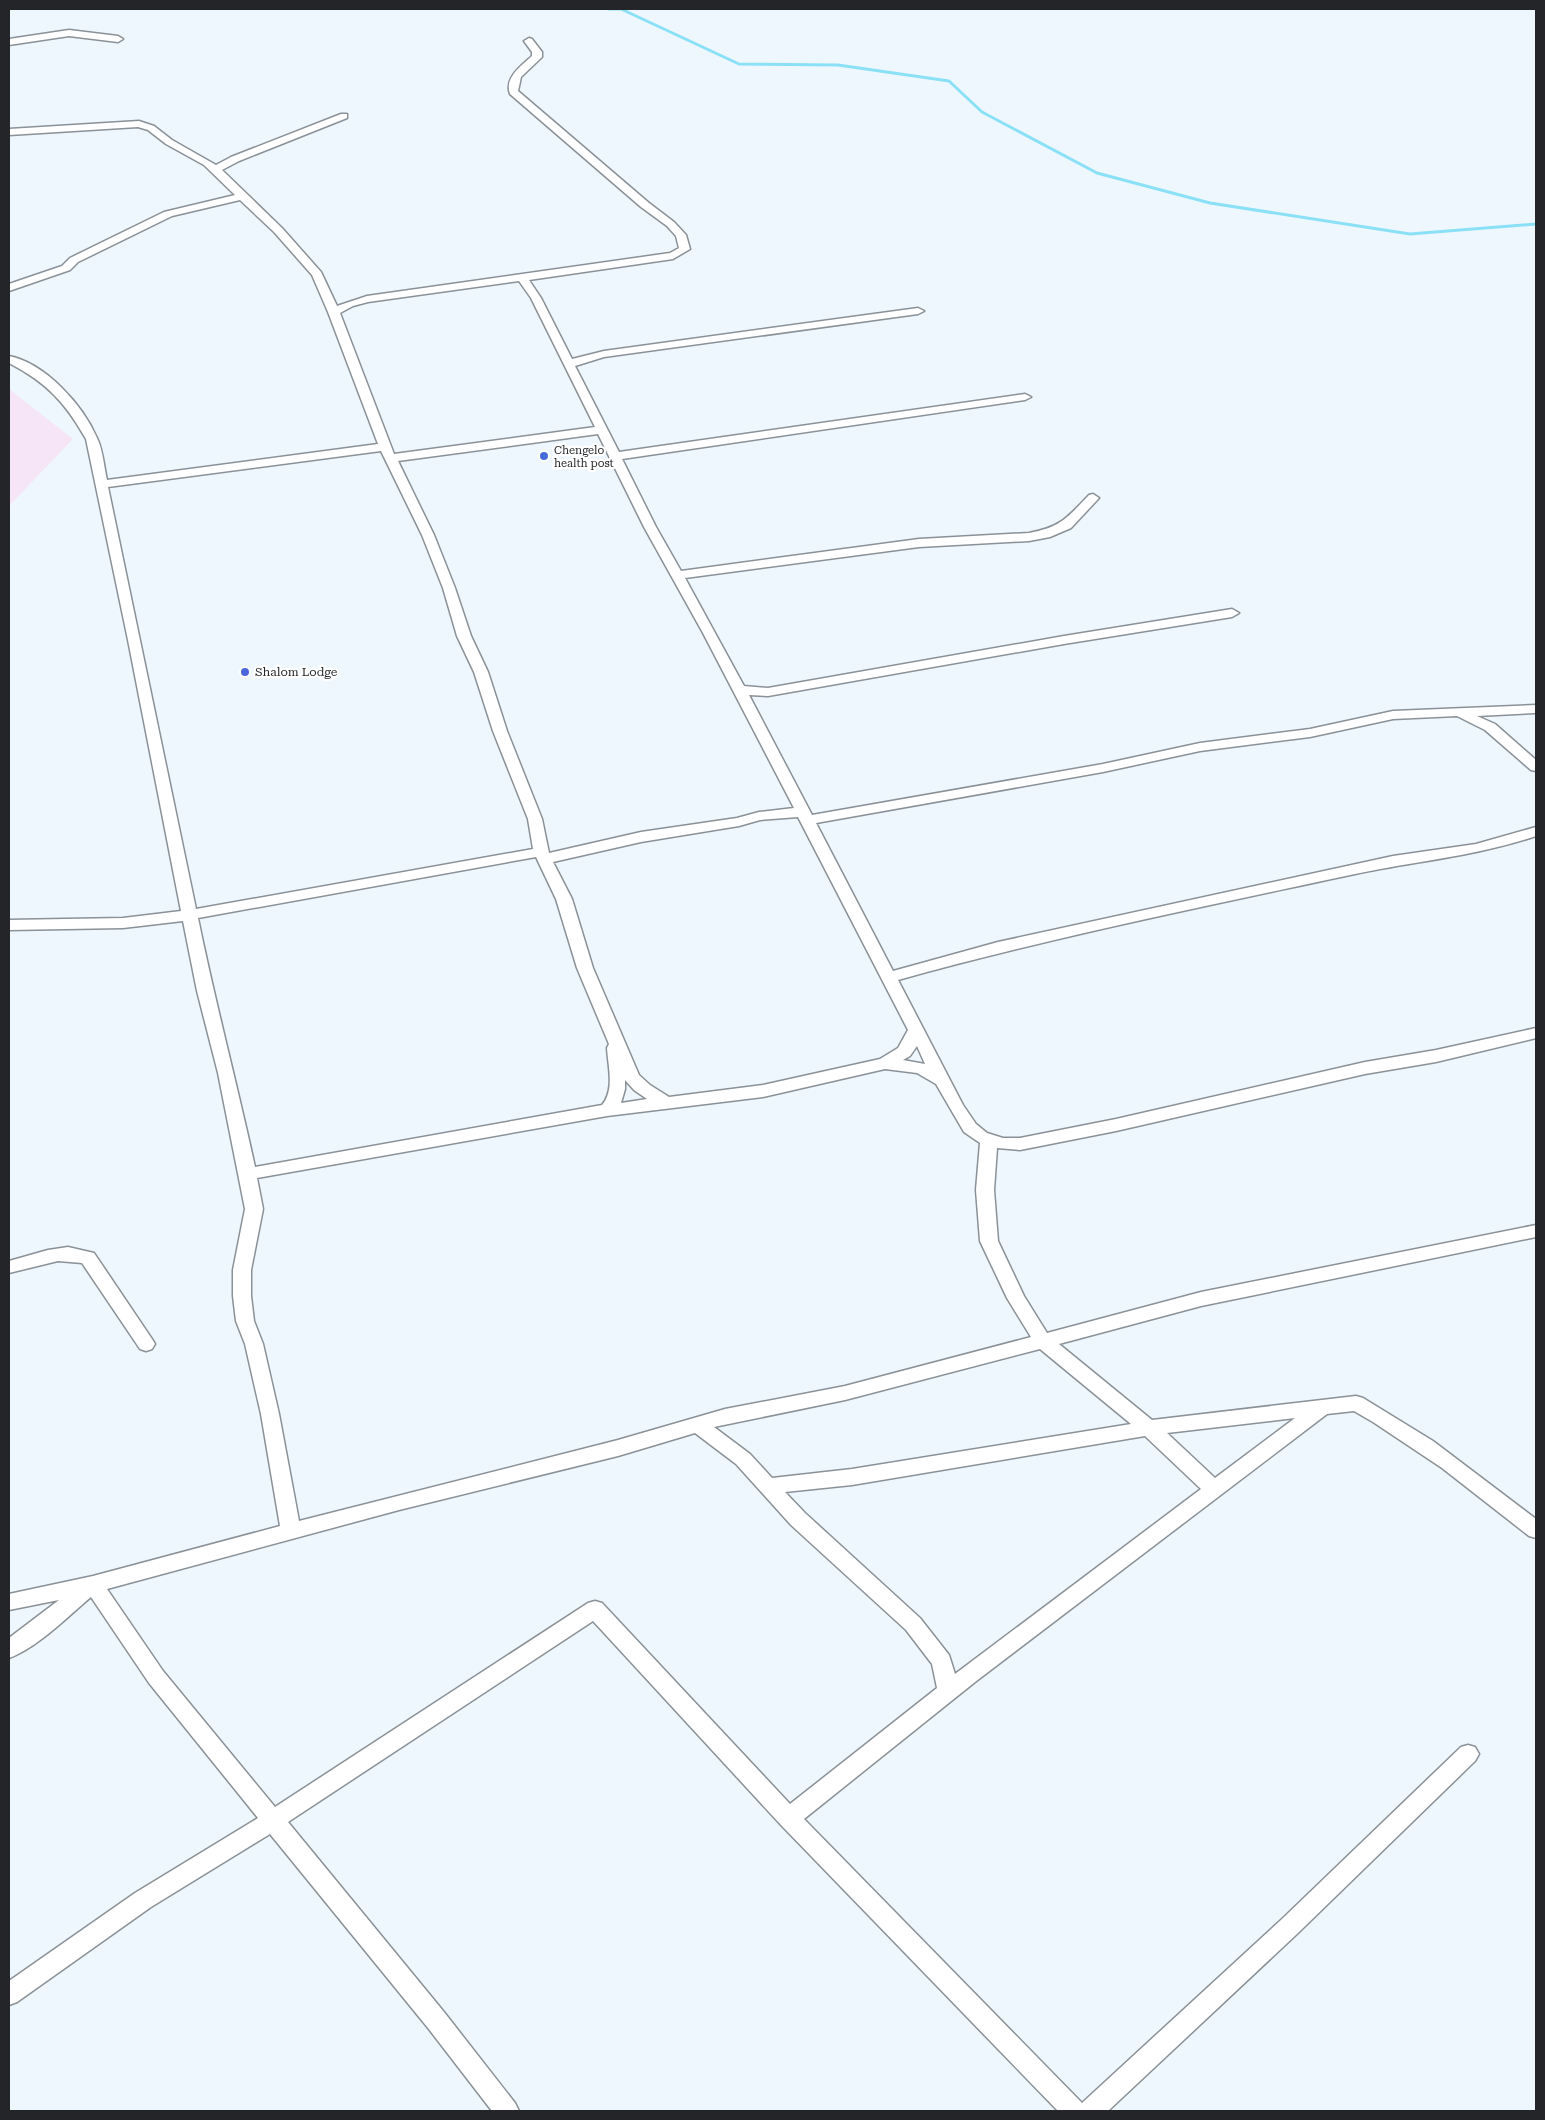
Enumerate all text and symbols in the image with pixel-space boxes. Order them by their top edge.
place label: Chengelo health post [554,444,614,470]
marker: Chengelo health post [538,450,550,462]
place label: Shalom Lodge [255,665,338,679]
marker: Shalom Lodge [239,666,251,678]

